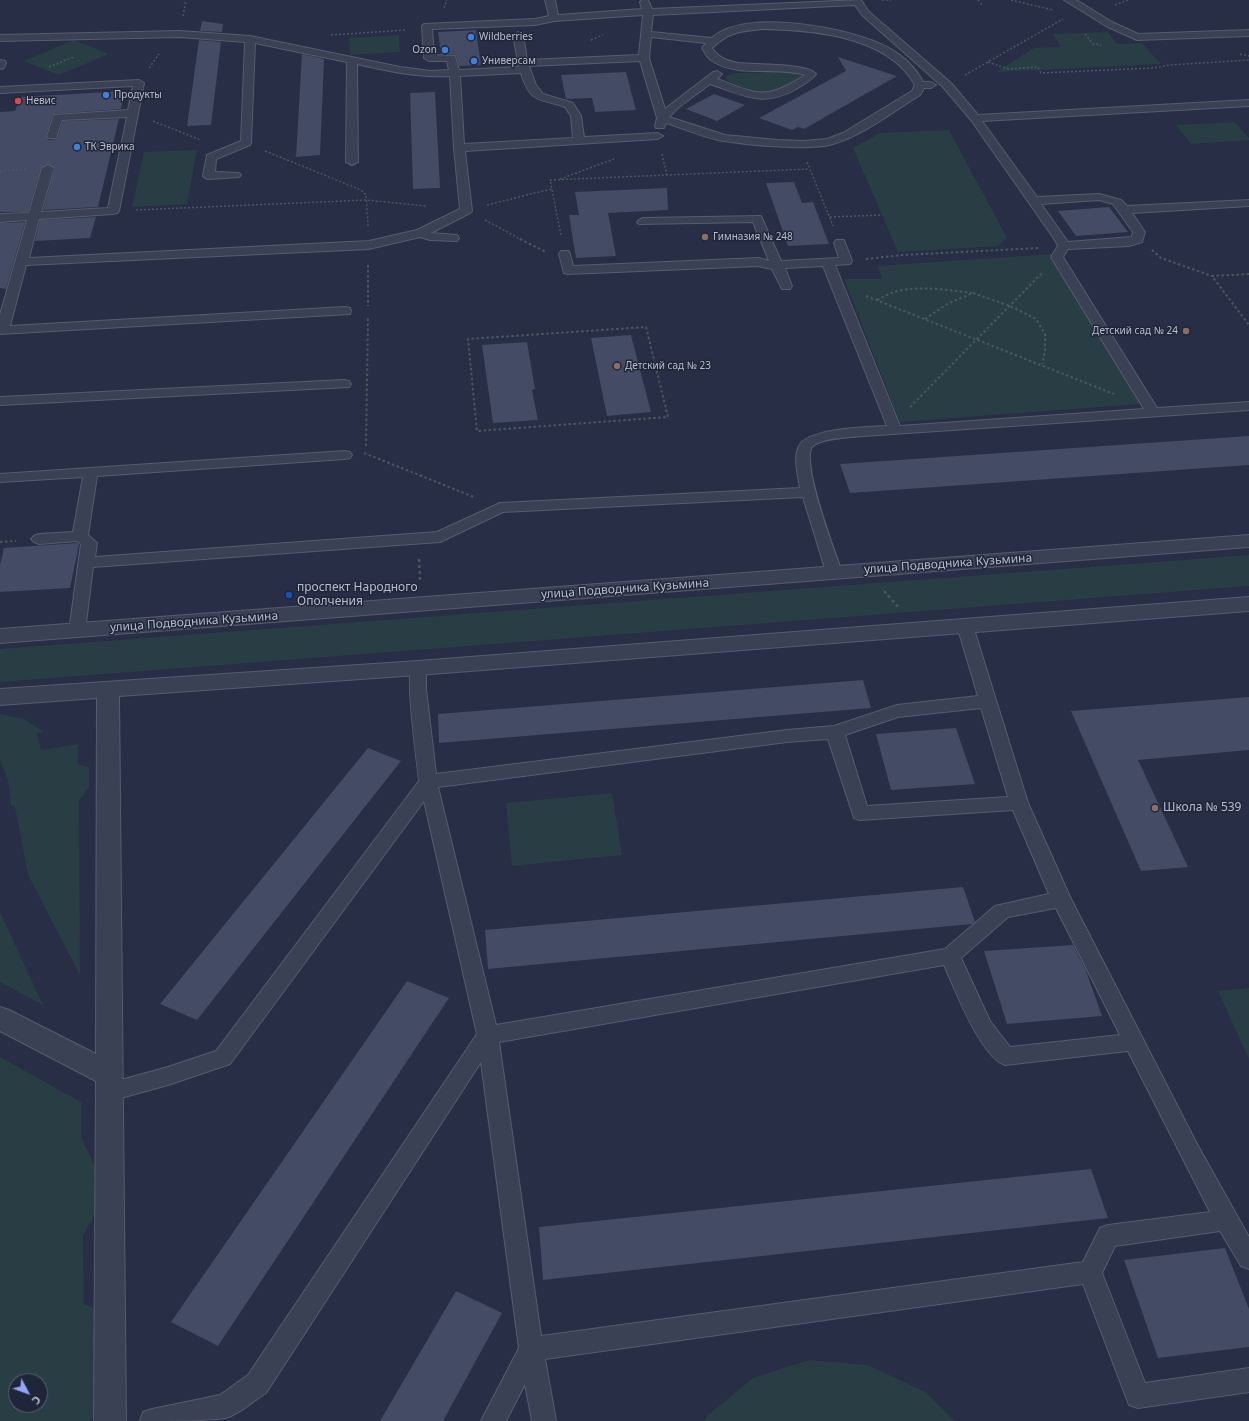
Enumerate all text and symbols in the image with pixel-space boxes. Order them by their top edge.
place label: Wildberries [479,31,533,43]
marker: Wildberries [466,32,476,42]
place label: Ozon [412,44,437,56]
marker: Ozon [440,45,450,55]
place label: Универсам [482,55,536,67]
marker: Универсам [469,56,479,66]
place label: Продукты [114,89,162,101]
marker: Продукты [101,90,111,100]
place label: Невис [26,95,56,107]
marker: Невис [13,96,23,106]
place label: ТК Эврика [85,141,134,153]
marker: ТК Эврика [72,142,82,152]
place label: Гимназия № 248 [713,231,793,243]
marker: Гимназия № 248 [700,232,710,242]
place label: Детский сад № 24 [1092,325,1178,337]
marker: Детский сад № 24 [1181,326,1191,336]
place label: Детский сад № 23 [625,360,711,372]
marker: Детский сад № 23 [612,361,622,371]
street label: улица Подводника Кузьмина [863,551,1033,577]
street label: улица Подводника Кузьмина [540,576,710,602]
place label: проспект Народного Ополчения [297,581,418,609]
marker: проспект Народного Ополчения [284,590,294,600]
street label: улица Подводника Кузьмина [109,609,279,635]
place label: Школа № 539 [1163,801,1241,815]
marker: Школа № 539 [1150,803,1160,813]
north arrow [8,1373,48,1413]
text: С [29,1393,45,1408]

